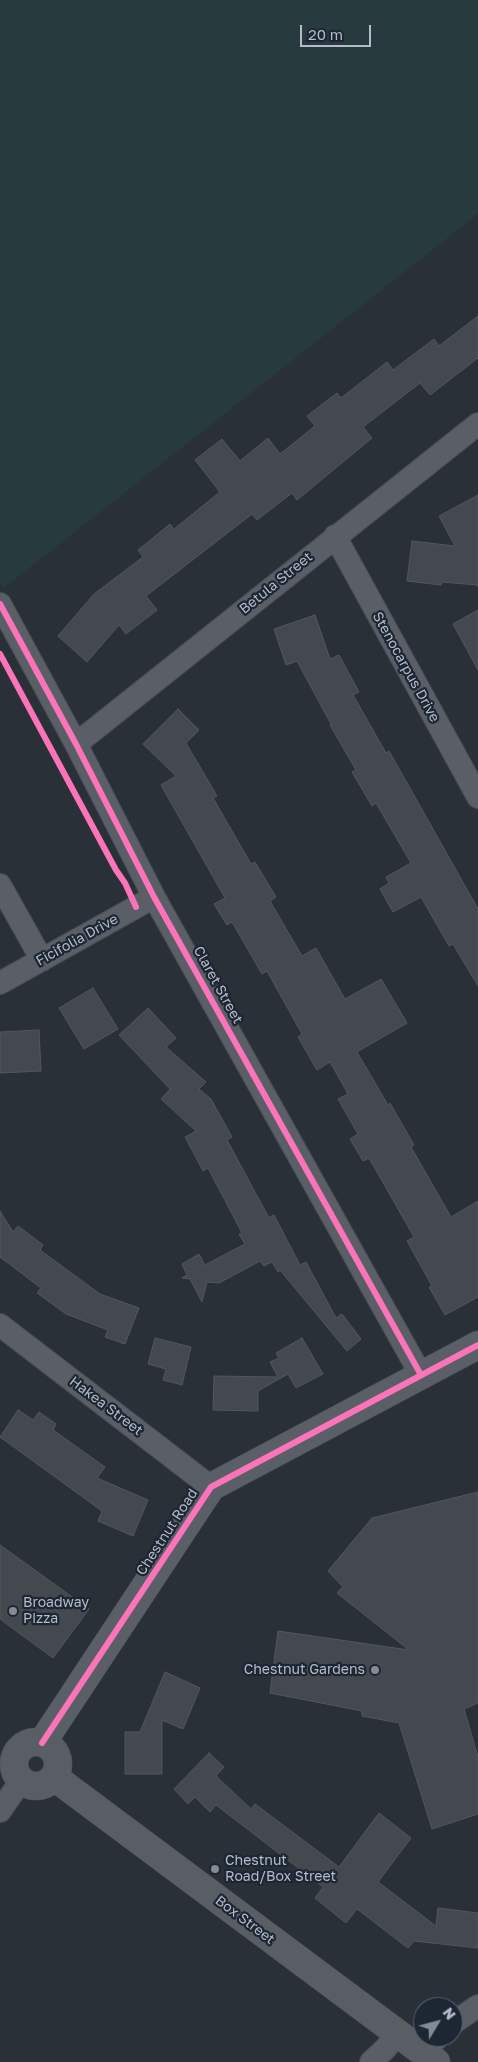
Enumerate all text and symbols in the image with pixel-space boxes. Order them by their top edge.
scale bar [303,15,374,47]
text: 20 m [308,25,343,43]
street label: Betula Street [236,548,316,618]
street label: Stenocarpus Drive [369,609,443,725]
street label: Ficifolia Drive [33,911,121,969]
street label: Claret Street [190,943,246,1027]
street label: Hakea Street [66,1373,146,1439]
street label: Chestnut Road [133,1486,201,1578]
place label: Broadway Pizza [23,1595,89,1628]
marker: Broadway Pizza [7,1605,19,1617]
place label: Chestnut Gardens [244,1662,365,1678]
marker: Chestnut Gardens [369,1664,381,1676]
place label: Chestnut Road/Box Street [225,1853,336,1885]
marker: Chestnut Road/Box Street [209,1863,221,1875]
street label: Box Street [212,1892,278,1948]
north arrow [413,1997,463,2047]
text: N [440,2004,460,2023]

